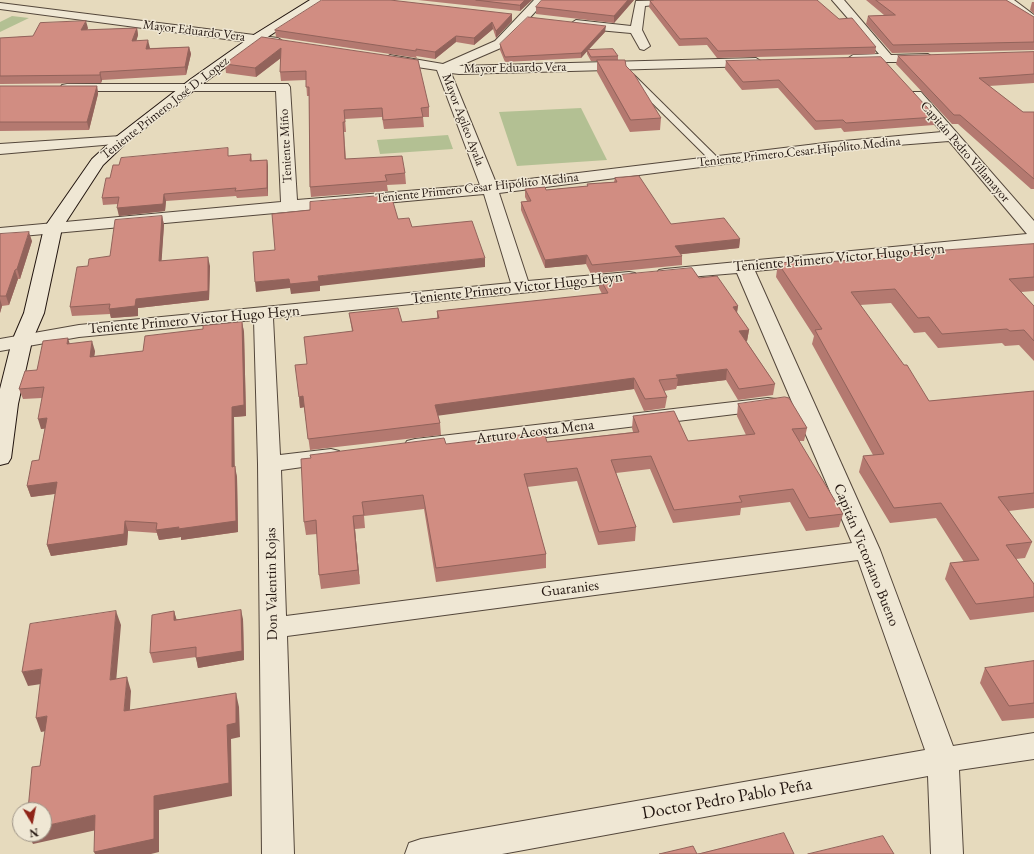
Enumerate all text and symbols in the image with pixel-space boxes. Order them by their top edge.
street label: Mayor Eduardo Vera [142,17,246,45]
street label: Teniente Primero José D. Lopez [98,53,232,163]
street label: Mayor Eduardo Vera [463,59,567,77]
street label: Mayor Agileo Ayala [438,72,488,168]
street label: Capitán Pedro Villamayor [917,98,1013,206]
street label: Teniente Miño [276,108,296,184]
street label: Teniente Primero Cesar Hipólito Medina [697,134,901,170]
street label: Teniente Primero Cesar Hipólito Medina [375,170,579,206]
street label: Teniente Primero Victor Hugo Heyn [732,240,946,276]
street label: Teniente Primero Victor Hugo Heyn [410,268,624,308]
street label: Teniente Primero Victor Hugo Heyn [87,302,301,338]
street label: Arturo Acosta Mena [475,416,595,448]
street label: Capitán Victoriano Bueno [829,481,903,629]
street label: Don Valentin Rojas [262,527,282,641]
street label: Guaranies [540,577,600,601]
street label: Doctor Pedro Pablo Peña [640,773,814,825]
north arrow [12,802,52,842]
text: N [28,825,40,840]

